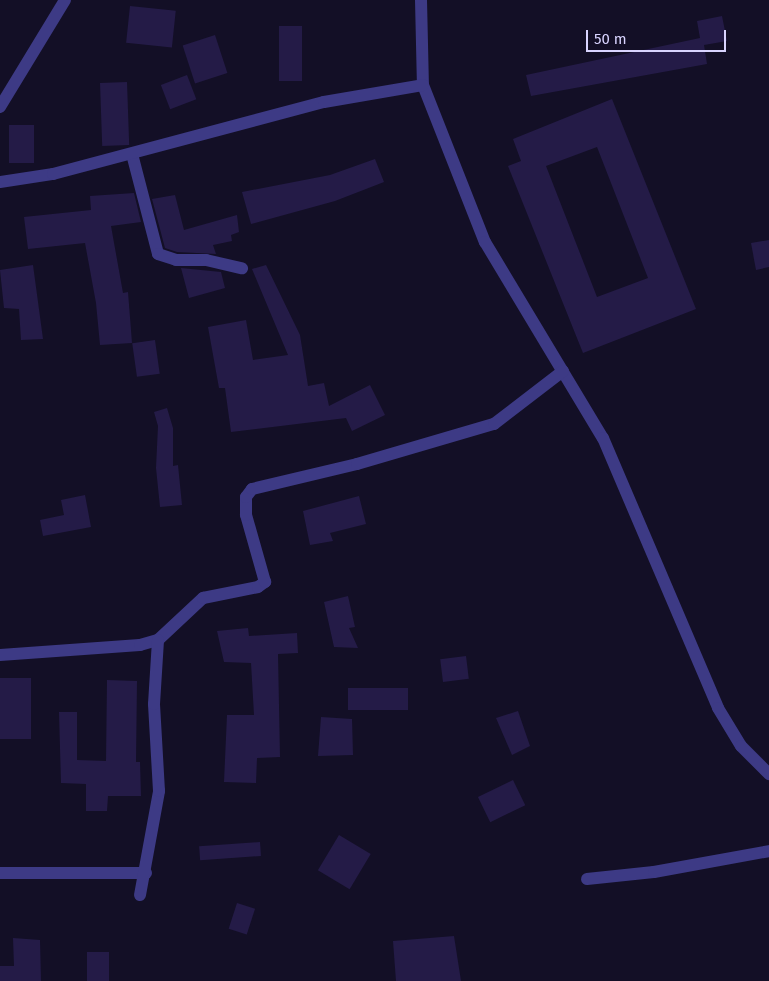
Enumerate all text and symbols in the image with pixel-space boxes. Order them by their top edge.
scale bar [589,20,729,52]
text: 50 m [594,30,627,48]

